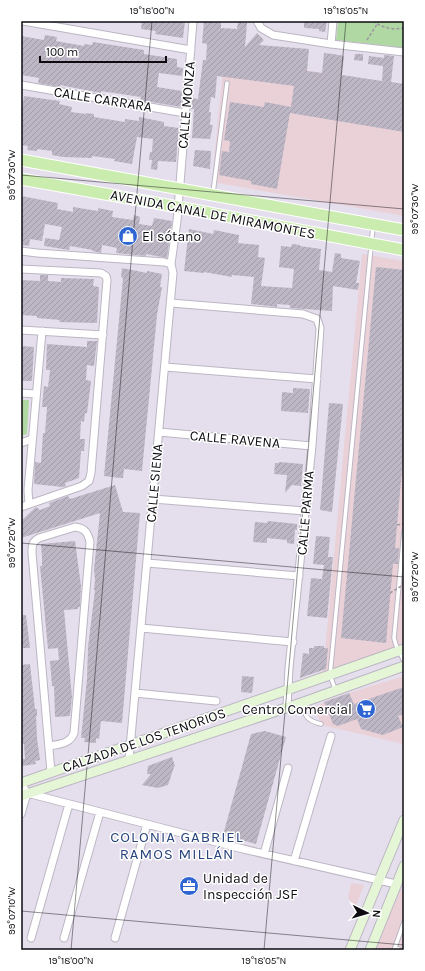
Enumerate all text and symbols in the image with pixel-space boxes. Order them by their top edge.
text: 19°18'00"N [129,5,175,17]
text: 19°18'05"N [324,5,368,17]
scale bar [40,38,166,64]
text: 100 m [46,45,78,59]
street label: CALLE MONZA [174,61,199,149]
street label: CALLE CARRARA [53,83,153,116]
text: 99°07'30"W [6,150,18,200]
text: 99°07'30"W [409,184,421,234]
street label: AVENIDA CANAL DE MIRAMONTES [109,186,317,243]
shop icon: El sótano [117,225,139,247]
place label: El sótano [142,228,201,245]
street label: CALLE RAVENA [189,427,281,452]
street label: CALLE SIENA [143,443,166,523]
street label: CALLE PARMA [293,470,318,556]
text: 99°07'20"W [6,518,18,568]
text: 99°07'20"W [409,552,421,602]
supermarket icon: Centro Comercial [355,698,377,720]
place label: Centro Comercial [242,701,352,718]
street label: CALZADA DE LOS TENORIOS [60,705,228,776]
district label: COLONIA GABRIEL RAMOS MILLÁN [110,828,244,863]
place label: Unidad de Inspección JSF [203,870,298,903]
office icon: Unidad de Inspección JSF [178,875,200,897]
text: 99°07'10"W [6,887,18,935]
north arrow [347,893,387,933]
text: N [370,909,383,918]
text: 19°18'00"N [48,955,94,967]
text: 19°18'05"N [242,955,286,967]

